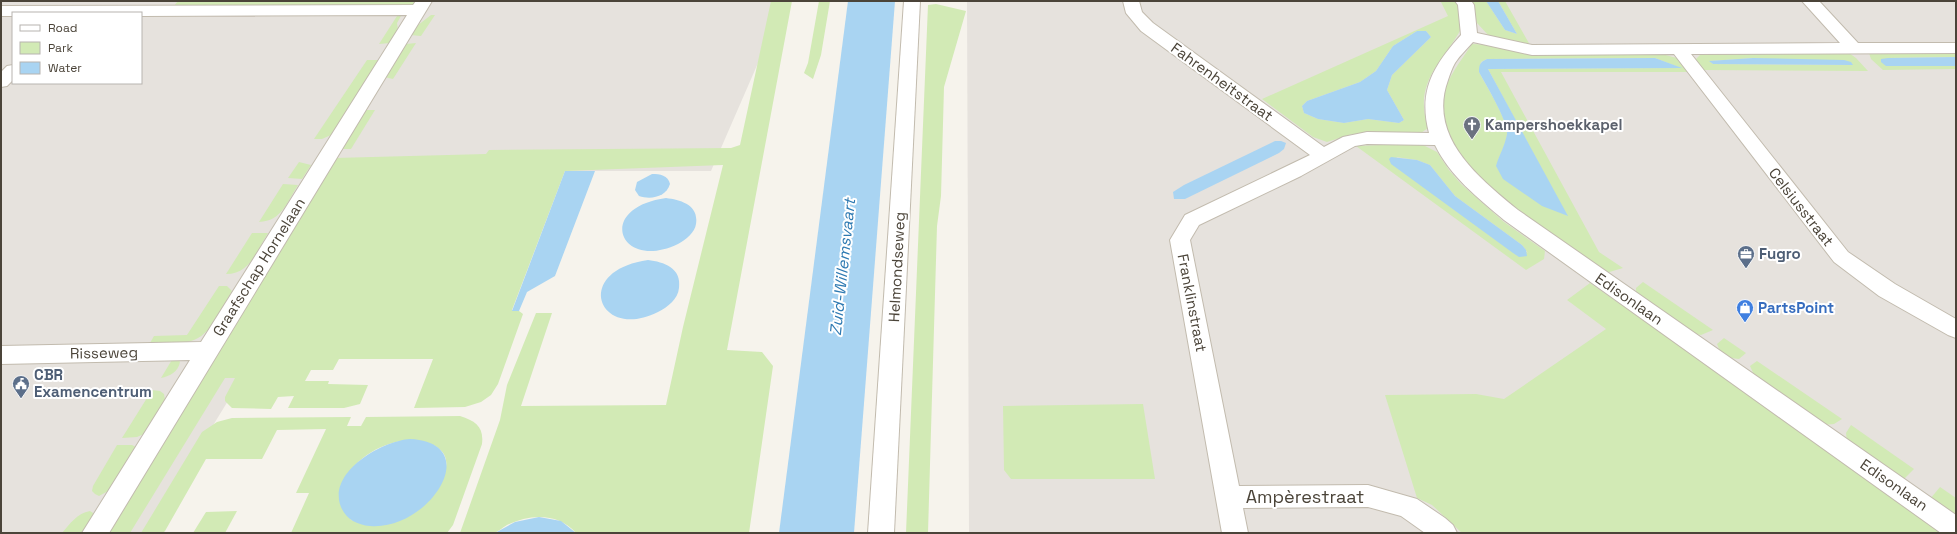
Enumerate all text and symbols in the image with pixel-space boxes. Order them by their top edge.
legend [12,12,142,84]
text: Road [48,20,77,36]
street label: Fahrenheitstraat [1168,38,1277,125]
text: Park [48,40,73,56]
text: Water [48,60,82,76]
church icon: Kampershoekkapel [1462,115,1482,140]
place label: Kampershoekkapel [1485,115,1622,134]
street label: Celsiusstraat [1765,164,1838,250]
street label: Graafschap Hornelaan [208,194,309,340]
water label: Zuid-Willemsvaart [825,196,860,336]
street label: Helmondseweg [884,211,909,323]
office icon: Fugro [1736,244,1756,269]
place label: Fugro [1759,244,1801,263]
street label: Franklinstraat [1174,252,1211,354]
street label: Edisonlaan [1592,268,1667,329]
shop icon: PartsPoint [1735,298,1755,323]
place label: PartsPoint [1758,298,1834,317]
street label: Risseweg [70,342,138,363]
place label: CBR Examencentrum [34,365,152,401]
public building icon: CBR Examencentrum [11,374,31,399]
street label: Edisonlaan [1857,454,1932,515]
street label: Ampèrestraat [1246,485,1364,508]

